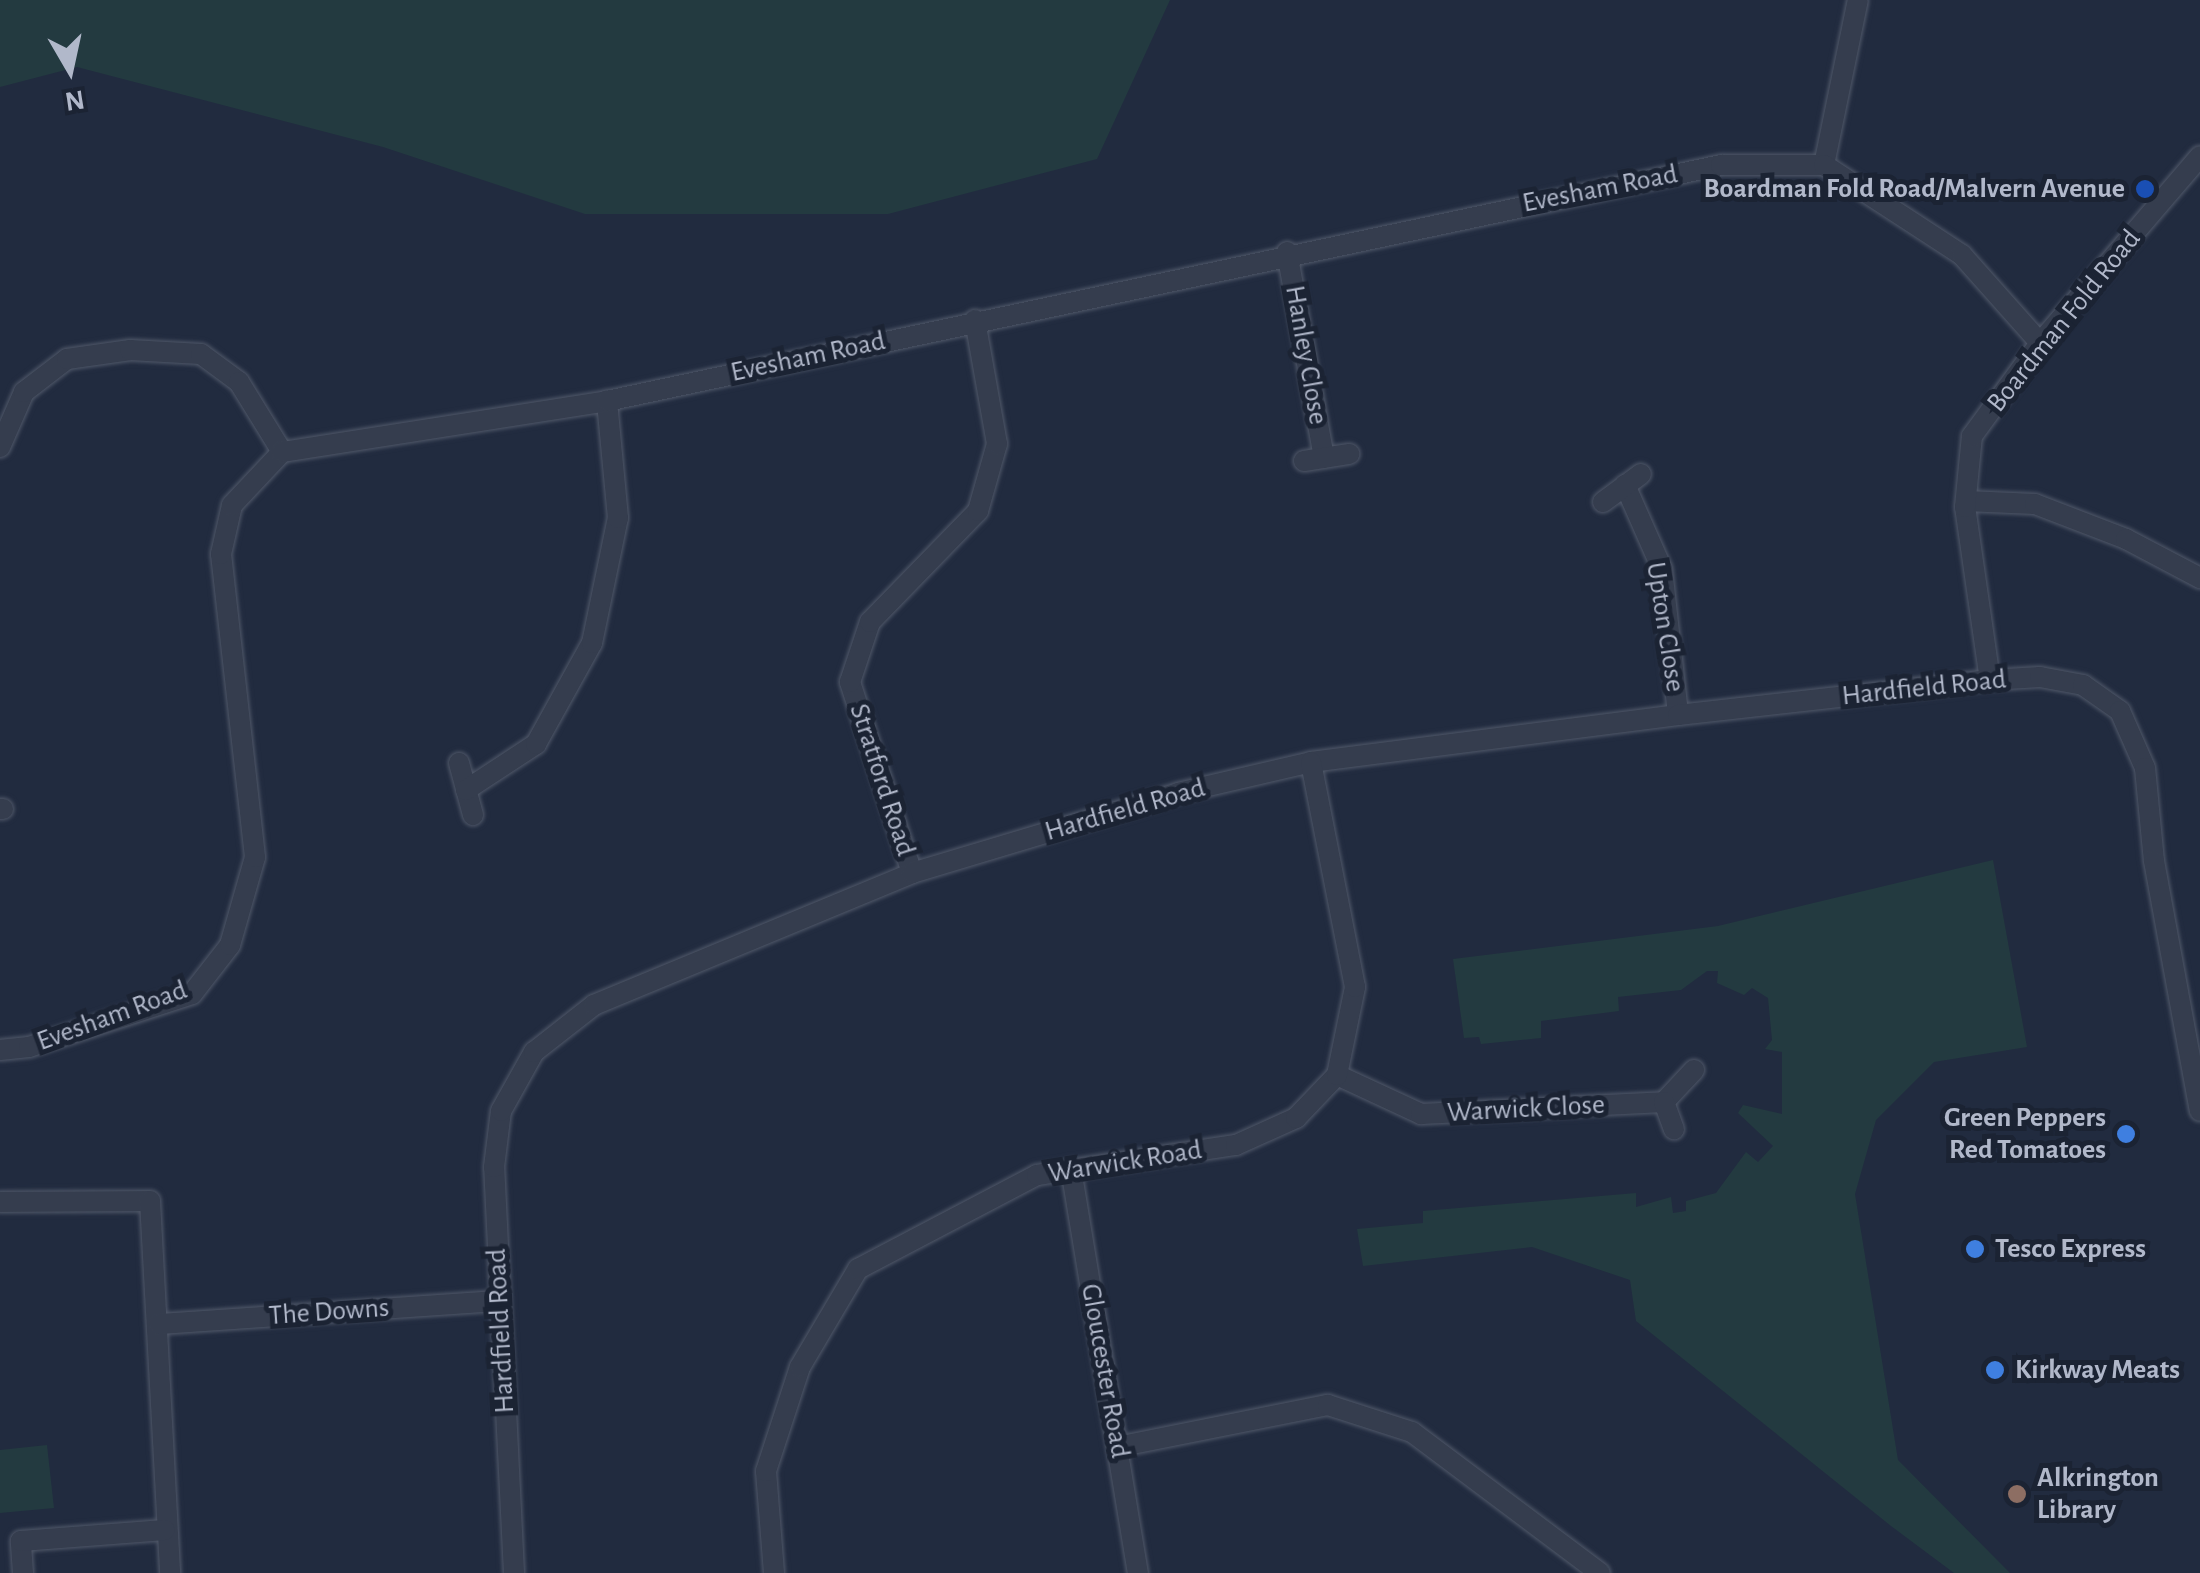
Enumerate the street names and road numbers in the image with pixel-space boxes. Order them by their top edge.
street label: Evesham Road [1520,158,1680,220]
street label: Boardman Fold Road [1980,223,2148,419]
street label: Hanley Close [1277,283,1335,427]
street label: Evesham Road [728,324,888,390]
street label: Upton Close [1638,560,1692,694]
street label: Hardfield Road [1840,663,2008,713]
street label: Stratford Road [842,700,922,860]
street label: Hardfield Road [1041,771,1209,849]
street label: Evesham Road [32,973,192,1059]
street label: Warwick Close [1446,1088,1606,1130]
street label: Warwick Road [1046,1133,1204,1191]
street label: Hardfield Road [480,1248,522,1414]
street label: Gloucester Road [1073,1281,1137,1461]
street label: The Downs [268,1291,390,1333]

